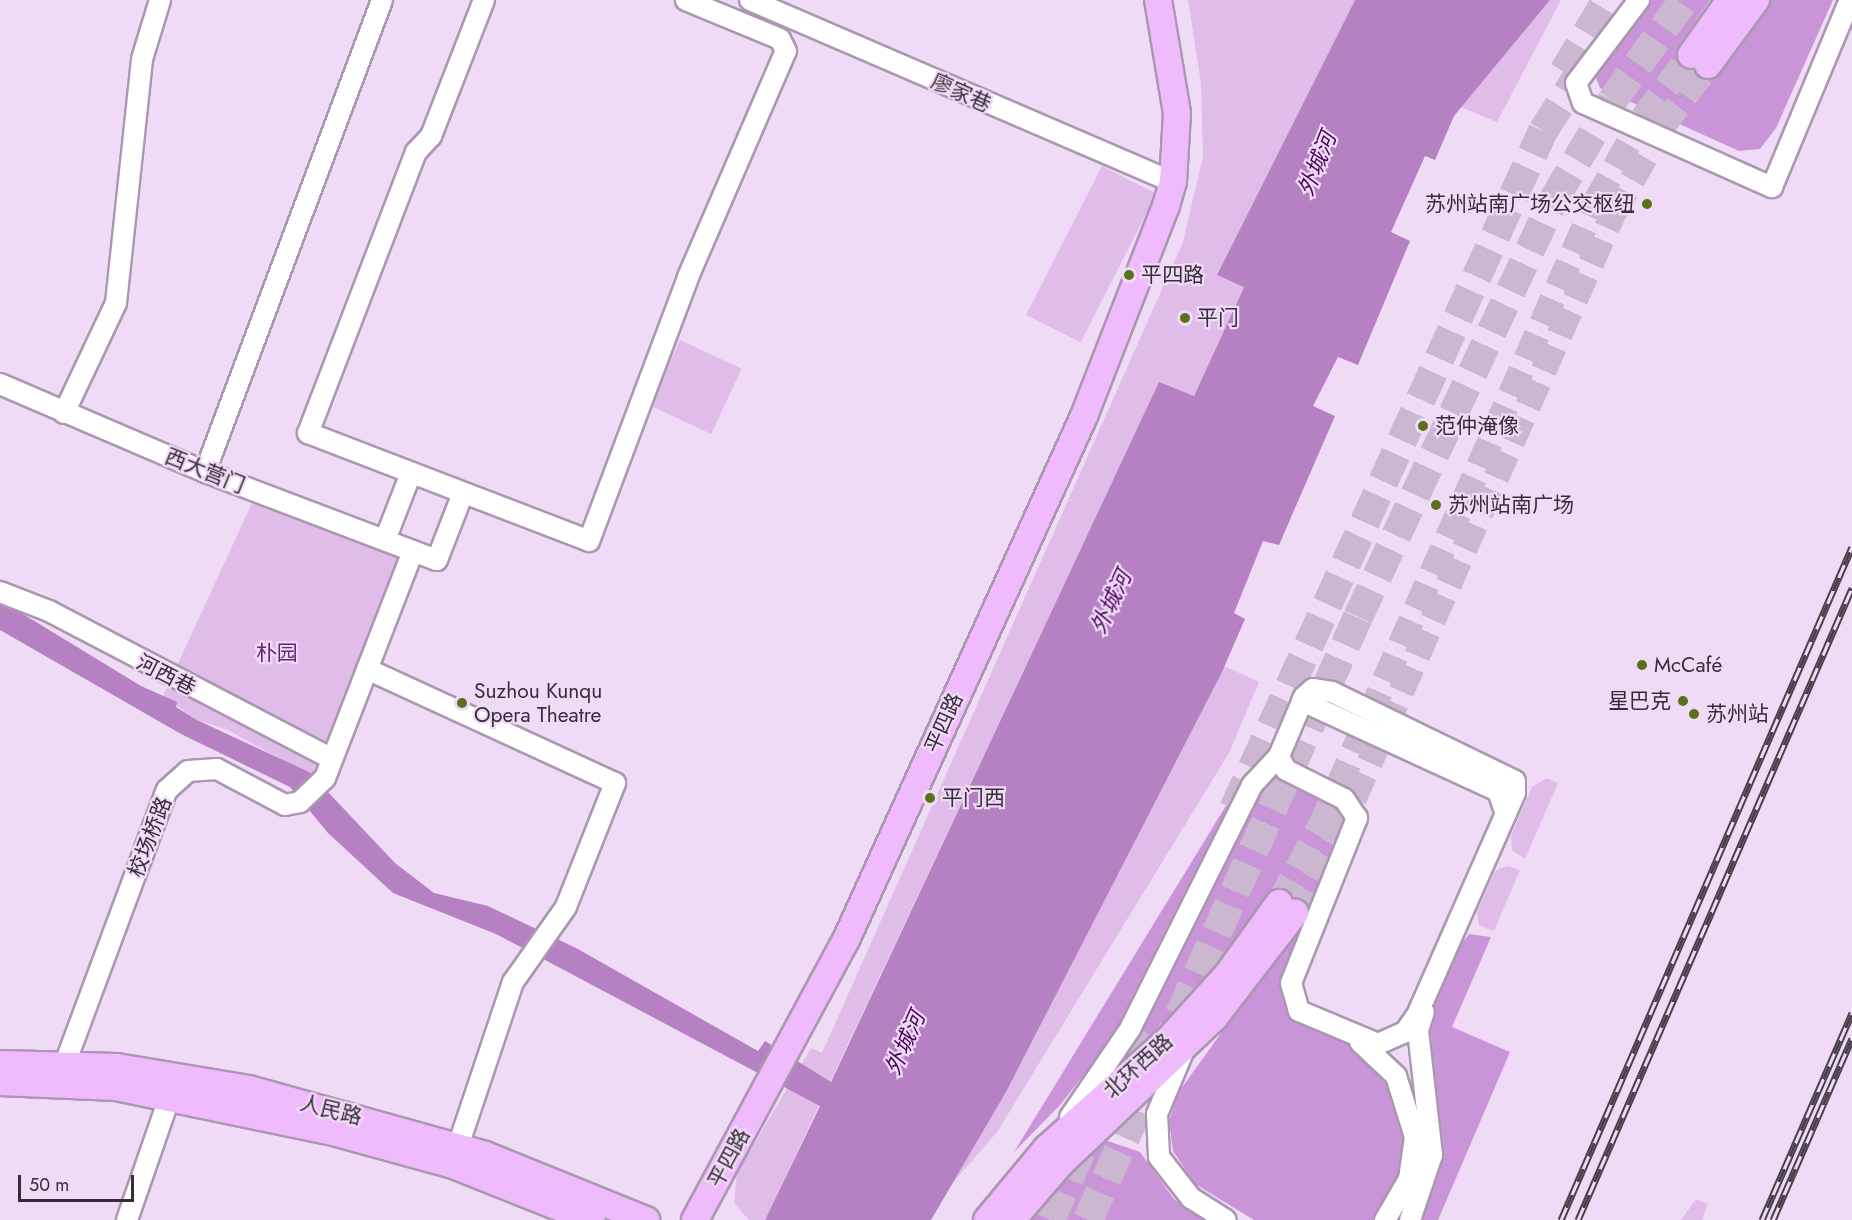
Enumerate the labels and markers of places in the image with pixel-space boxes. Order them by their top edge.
place label: 苏州站南广场公交枢纽 [1425,191,1635,217]
marker: 苏州站南广场公交枢纽 [1640,197,1654,211]
place label: 平四路 [1141,262,1204,288]
marker: 平四路 [1122,268,1136,282]
place label: 平门 [1197,305,1239,331]
marker: 平门 [1178,311,1192,325]
place label: 范仲淹像 [1435,413,1519,439]
marker: 范仲淹像 [1416,419,1430,433]
place label: 苏州站南广场 [1448,492,1574,518]
marker: 苏州站南广场 [1429,498,1443,512]
place label: McCafé [1654,652,1722,678]
marker: McCafé [1635,658,1649,672]
place label: Suzhou Kunqu Opera Theatre [474,678,602,728]
place label: 星巴克 [1608,688,1671,714]
marker: 星巴克 [1676,694,1690,708]
marker: Suzhou Kunqu Opera Theatre [455,696,469,710]
place label: 苏州站 [1706,701,1769,727]
marker: 苏州站 [1687,707,1701,721]
place label: 平门西 [942,785,1005,811]
marker: 平门西 [923,791,937,805]

